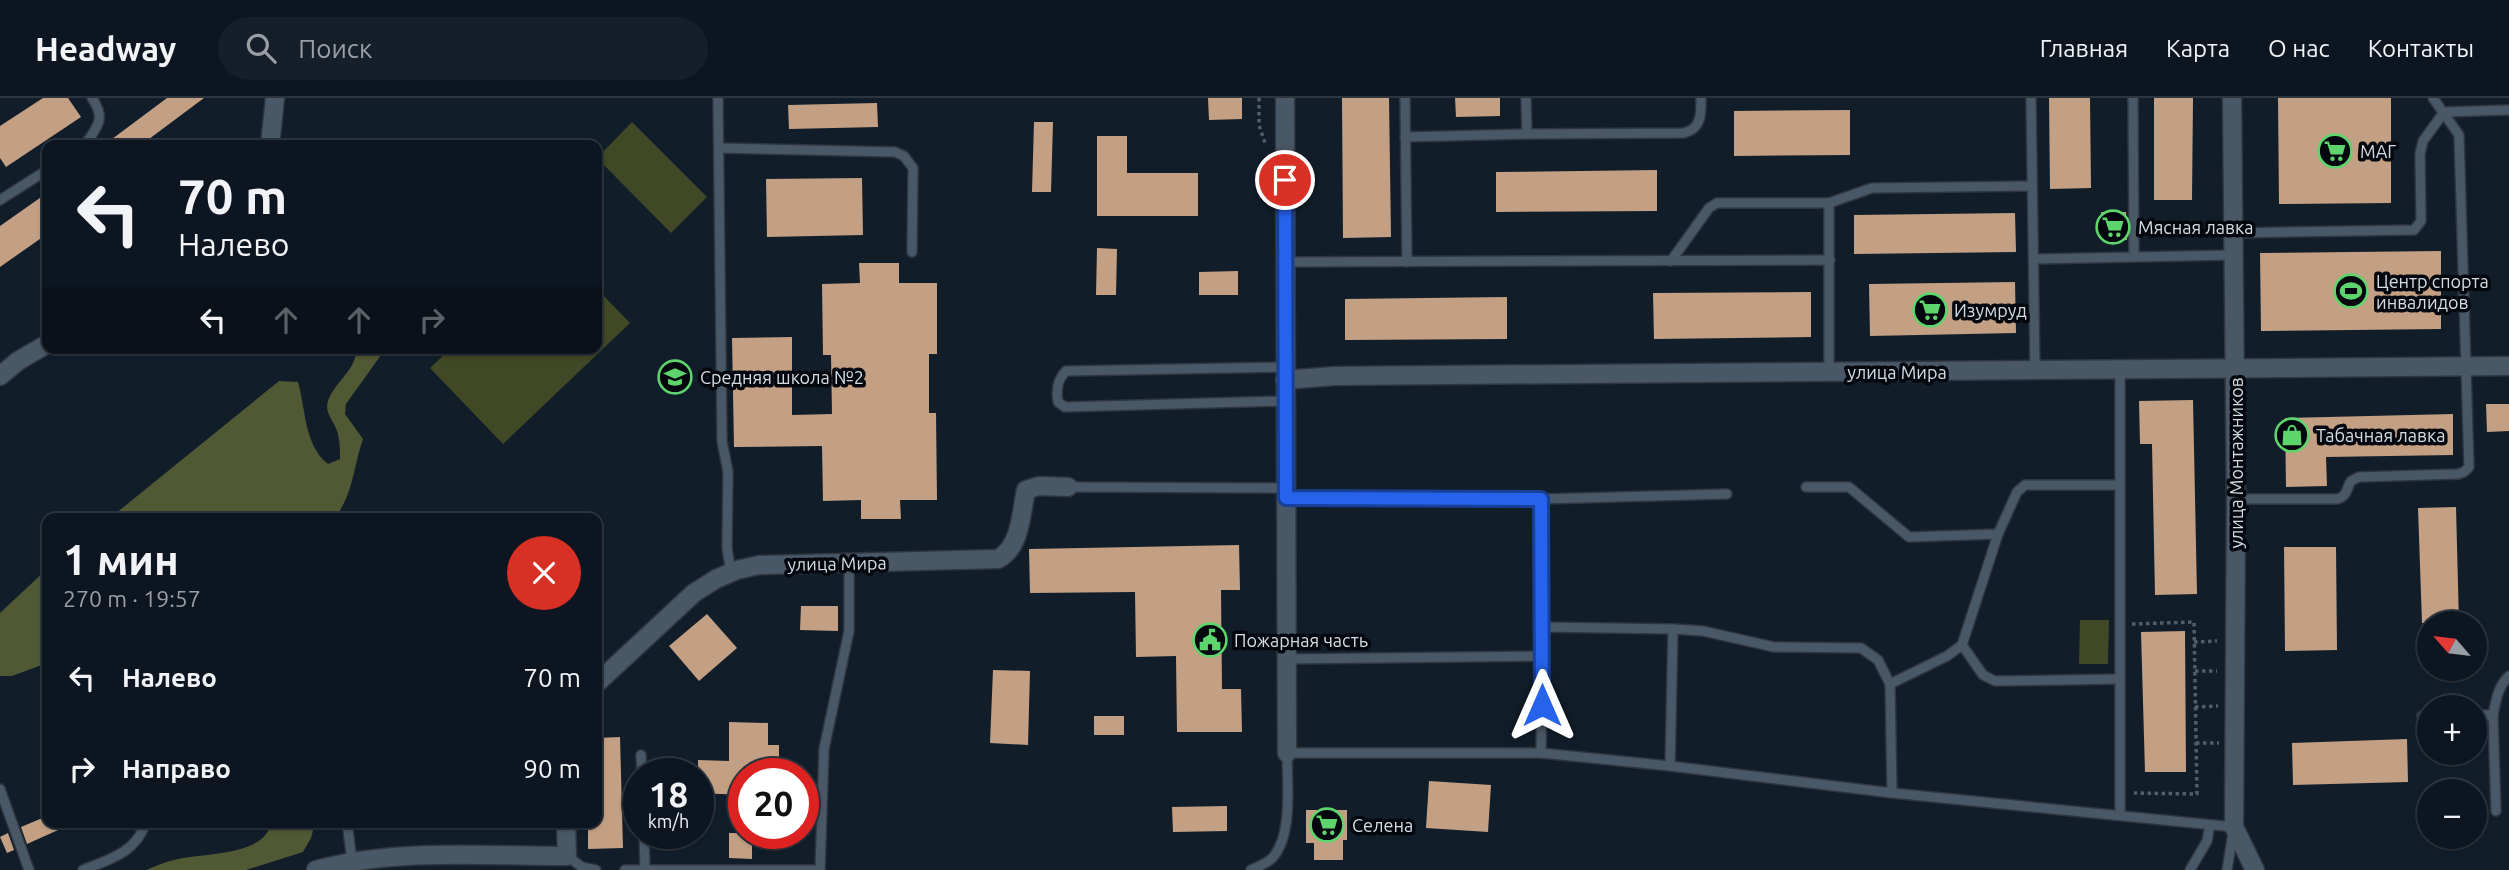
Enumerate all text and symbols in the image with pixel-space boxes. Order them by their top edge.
search box [218,17,708,80]
icon: search [242,29,280,67]
text: Headway [35,30,176,67]
text: Поиск [298,34,372,63]
text: Главная [2040,35,2128,62]
text: Карта [2166,35,2230,62]
text: О нас [2268,35,2330,62]
text: Контакты [2368,35,2474,62]
supermarket icon: МАГ [2316,132,2354,170]
place label: МАГ [2360,141,2396,161]
pin [1255,150,1315,210]
icon: arrive [1266,161,1304,199]
icon: left [63,168,154,259]
text: 70 m [178,168,287,223]
supermarket icon: Мясная лавка [2094,208,2132,246]
place label: Мясная лавка [2138,217,2254,237]
text: Налево [178,226,290,262]
place label: Центр спорта инвалидов [2376,271,2489,312]
sports icon: Центр спорта инвалидов [2332,272,2370,310]
supermarket icon: Изумруд [1911,291,1949,329]
place label: Изумруд [1954,300,2027,320]
icon: left [194,301,232,339]
icon: ahead [267,301,305,339]
icon: ahead [340,301,378,339]
icon: right [413,301,451,339]
school or university icon: Средняя школа №2 [656,358,694,396]
street label: улица Мира [1847,362,1947,382]
place label: Средняя школа №2 [700,367,864,387]
street label: улица Монтажников [2226,377,2246,549]
shop icon: Табачная лавка [2273,416,2311,454]
place label: Табачная лавка [2316,425,2446,445]
text: 1 мин [63,536,179,583]
button: close [507,536,581,610]
street label: улица Мира [787,552,887,574]
text: 270 m · 19:57 [63,586,201,611]
north arrow [2417,611,2487,681]
map controls [2417,611,2487,849]
public building icon: Пожарная часть [1191,621,1229,659]
place label: Пожарная часть [1234,630,1368,650]
icon: left [63,659,101,697]
text: Налево [122,663,217,692]
text: 70 m [523,663,581,692]
position arrow [1505,668,1579,742]
button: + [2417,695,2487,765]
icon: right [63,750,101,788]
text: Направо [122,754,231,783]
text: 90 m [523,754,581,783]
speed limit sign: 20 [728,758,819,849]
text: 18 [649,774,688,814]
button: − [2417,779,2487,849]
supermarket icon: Селена [1308,806,1346,844]
text: km/h [648,811,689,831]
place label: Селена [1352,815,1413,835]

